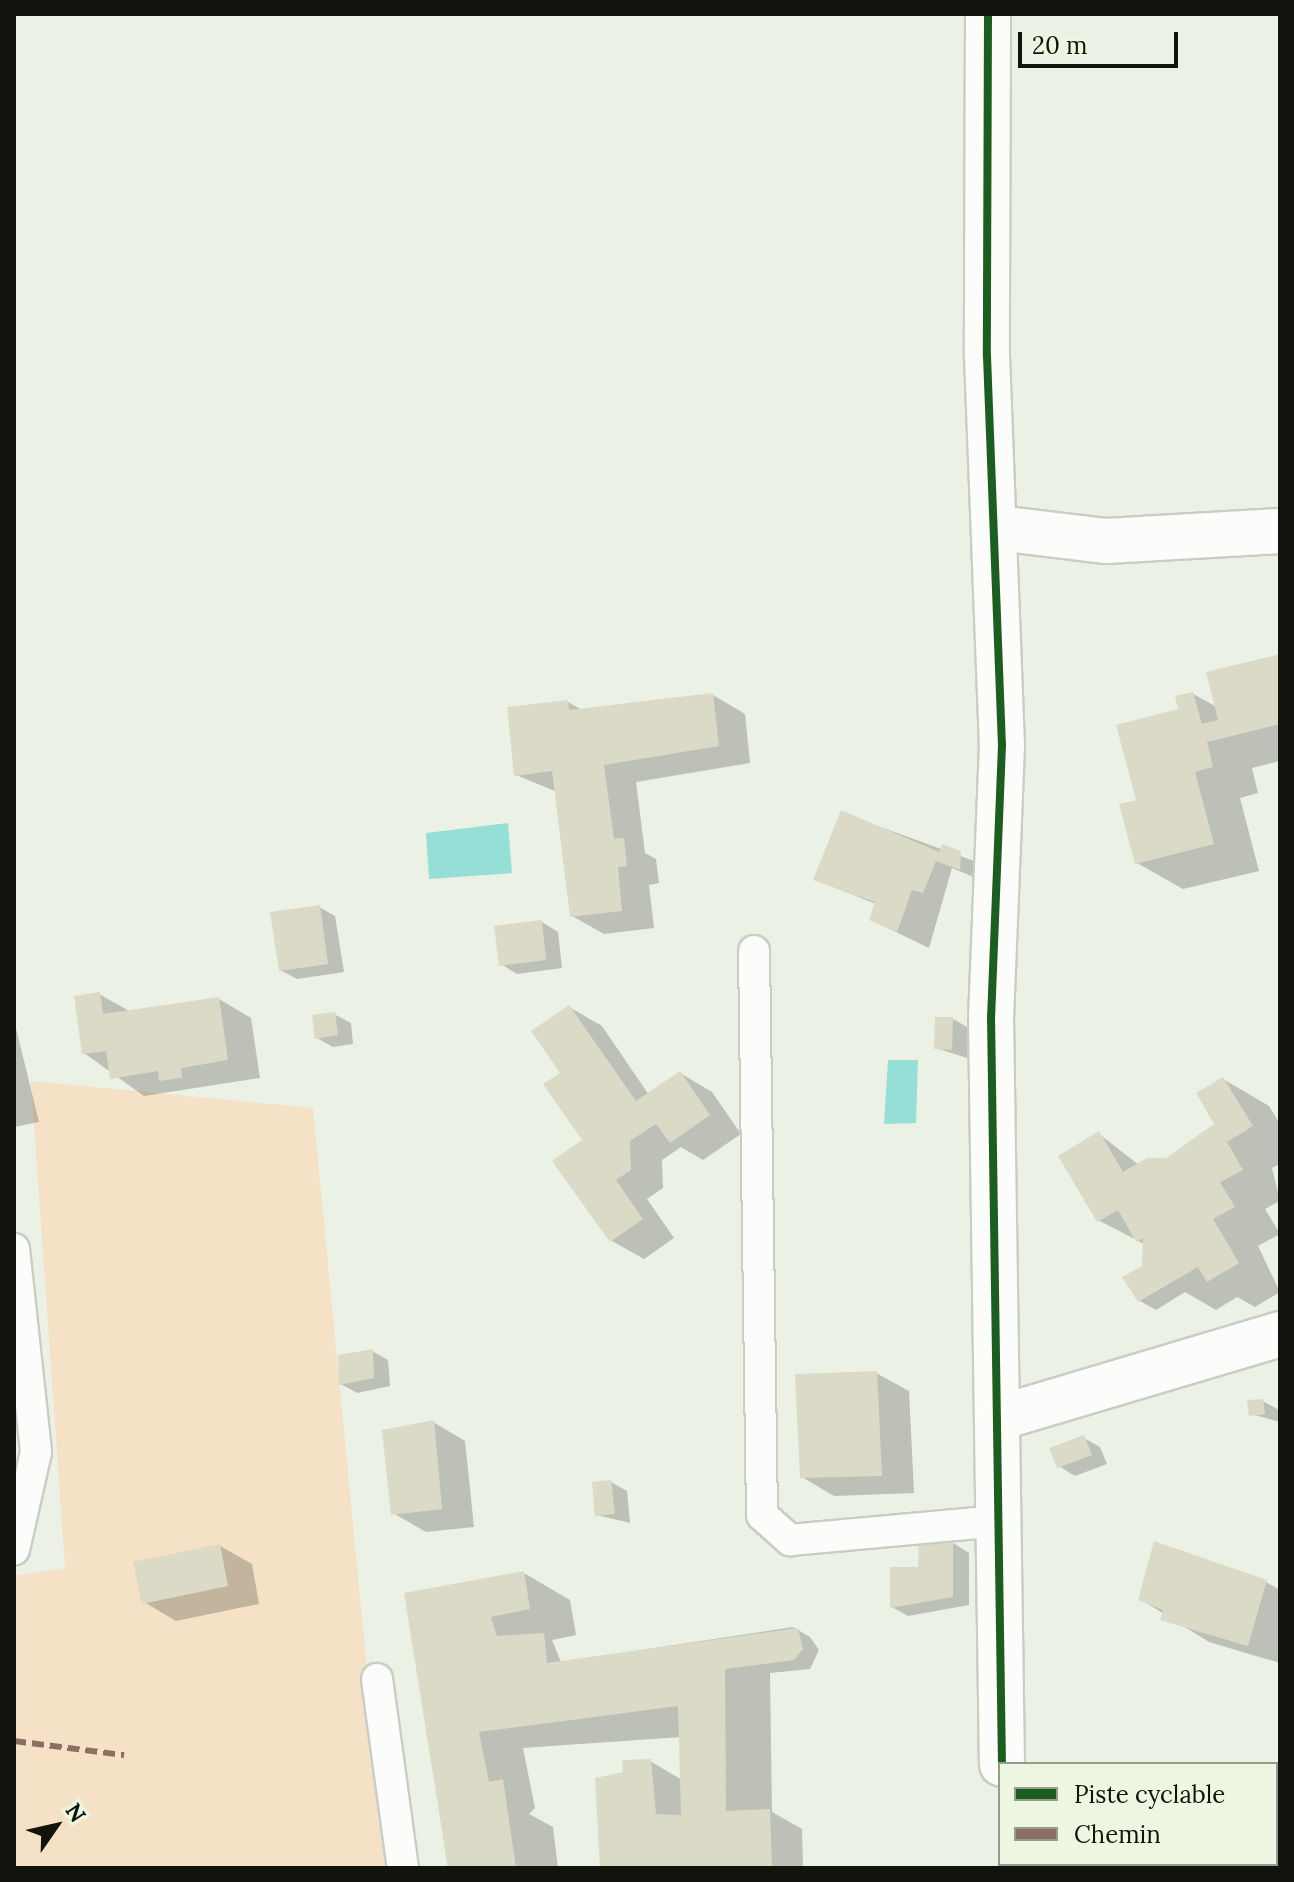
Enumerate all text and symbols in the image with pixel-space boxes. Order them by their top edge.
scale bar [1022,16,1182,66]
text: 20 m [1032,30,1088,61]
legend [998,1762,1278,1866]
text: Piste cyclable [1074,1779,1225,1810]
north arrow [16,1786,96,1866]
text: N [60,1798,92,1827]
text: Chemin [1074,1819,1161,1850]

